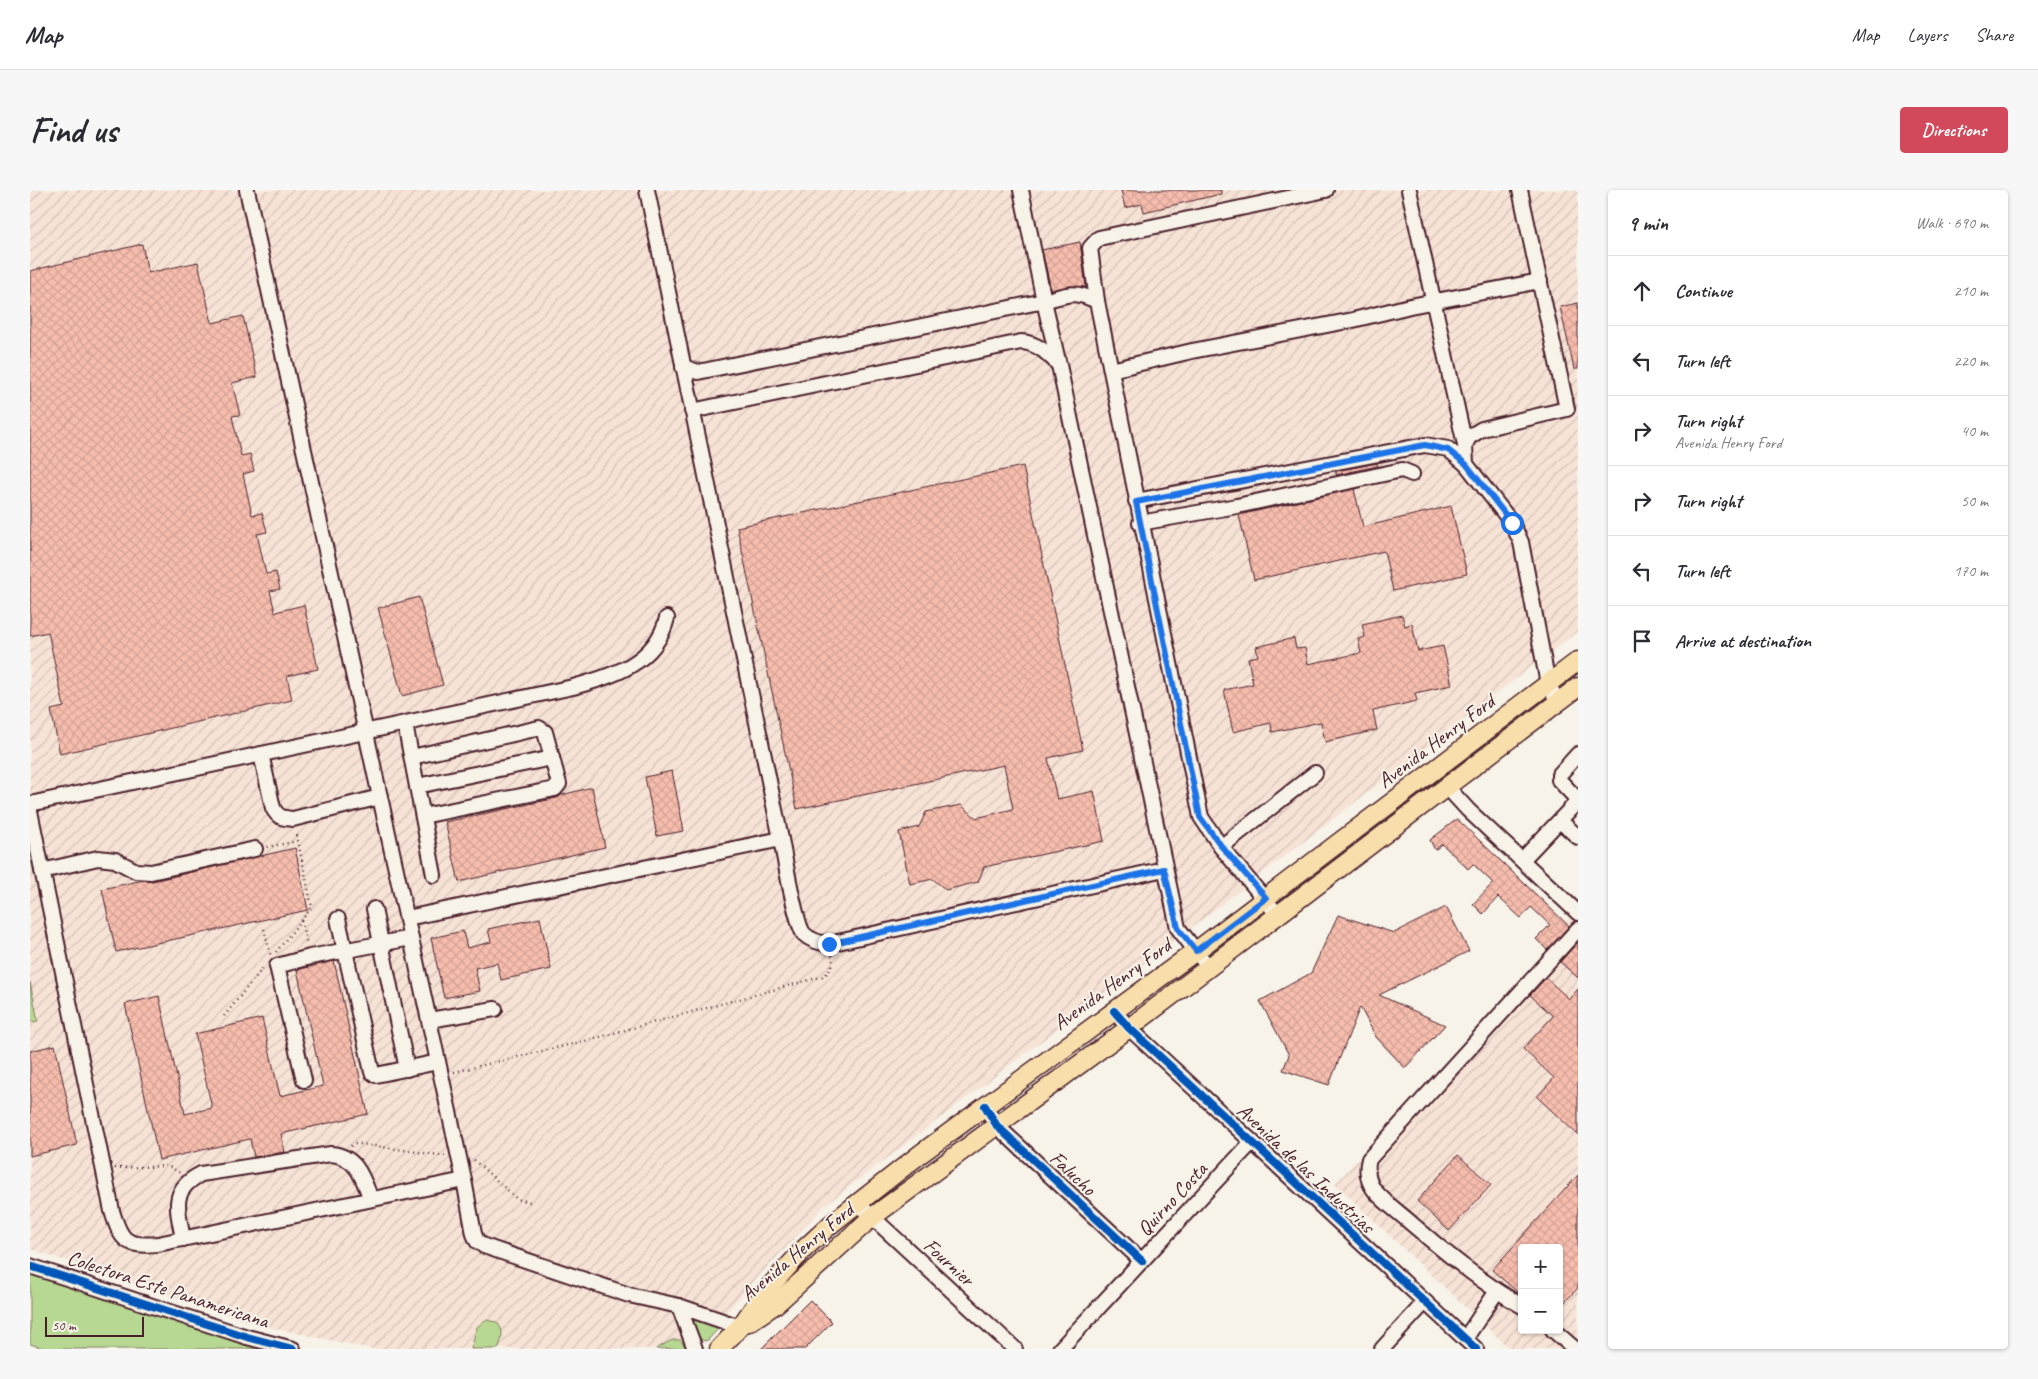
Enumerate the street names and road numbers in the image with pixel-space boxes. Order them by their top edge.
street label: Avenida Henry Ford [1372,686,1503,794]
street label: Avenida Henry Ford [1048,930,1179,1036]
street label: Avenida de las Industrias [1232,1098,1382,1240]
street label: Falucho [1044,1145,1103,1202]
street label: Quirno Costa [1131,1155,1214,1241]
street label: Avenida Henry Ford [735,1195,862,1307]
street label: Fournier [918,1232,981,1293]
street label: Colectora Este Panamericana [64,1244,273,1334]

